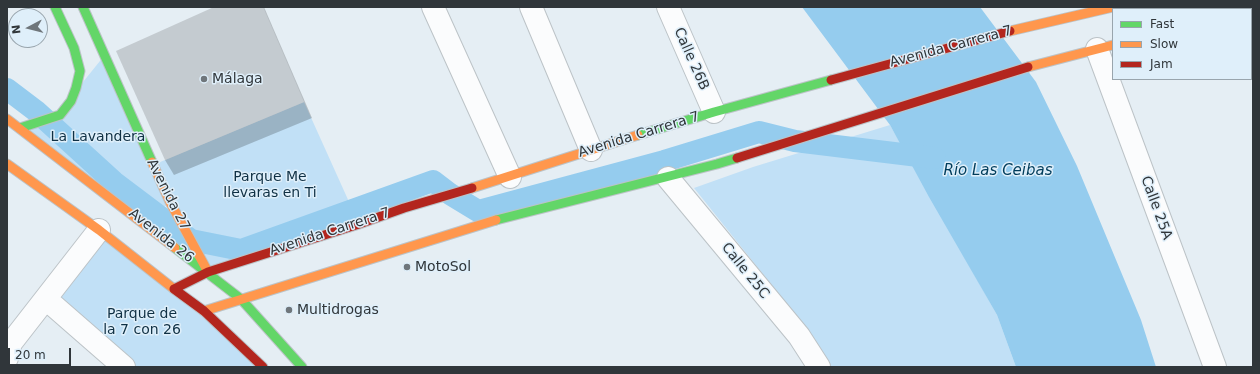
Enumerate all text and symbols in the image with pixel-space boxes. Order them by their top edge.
north arrow [8,8,48,48]
legend [1112,8,1252,80]
text: Fast [1150,17,1174,31]
street label: Avenida Carrera 7 [888,23,1014,71]
text: N [10,24,24,35]
street label: Calle 26B [670,25,712,93]
text: Slow [1150,37,1178,51]
text: Jam [1150,57,1173,71]
place label: Málaga [212,71,263,87]
marker: Málaga [199,74,209,84]
street label: Avenida Carrera 7 [576,109,702,161]
park label: La Lavandera [51,129,145,145]
street label: Avenida 27 [143,156,193,234]
water label: Río Las Ceibas [943,162,1053,180]
park label: Parque Me llevaras en Ti [223,169,317,202]
street label: Calle 25A [1137,174,1175,242]
street label: Avenida 26 [125,205,197,267]
street label: Avenida Carrera 7 [268,205,392,259]
street label: Calle 25C [717,240,773,302]
place label: MotoSol [415,259,471,275]
marker: MotoSol [402,262,412,272]
place label: Multidrogas [297,302,379,318]
marker: Multidrogas [284,305,294,315]
park label: Parque de la 7 con 26 [103,306,181,338]
scale bar [10,340,73,366]
text: 20 m [15,348,46,362]

